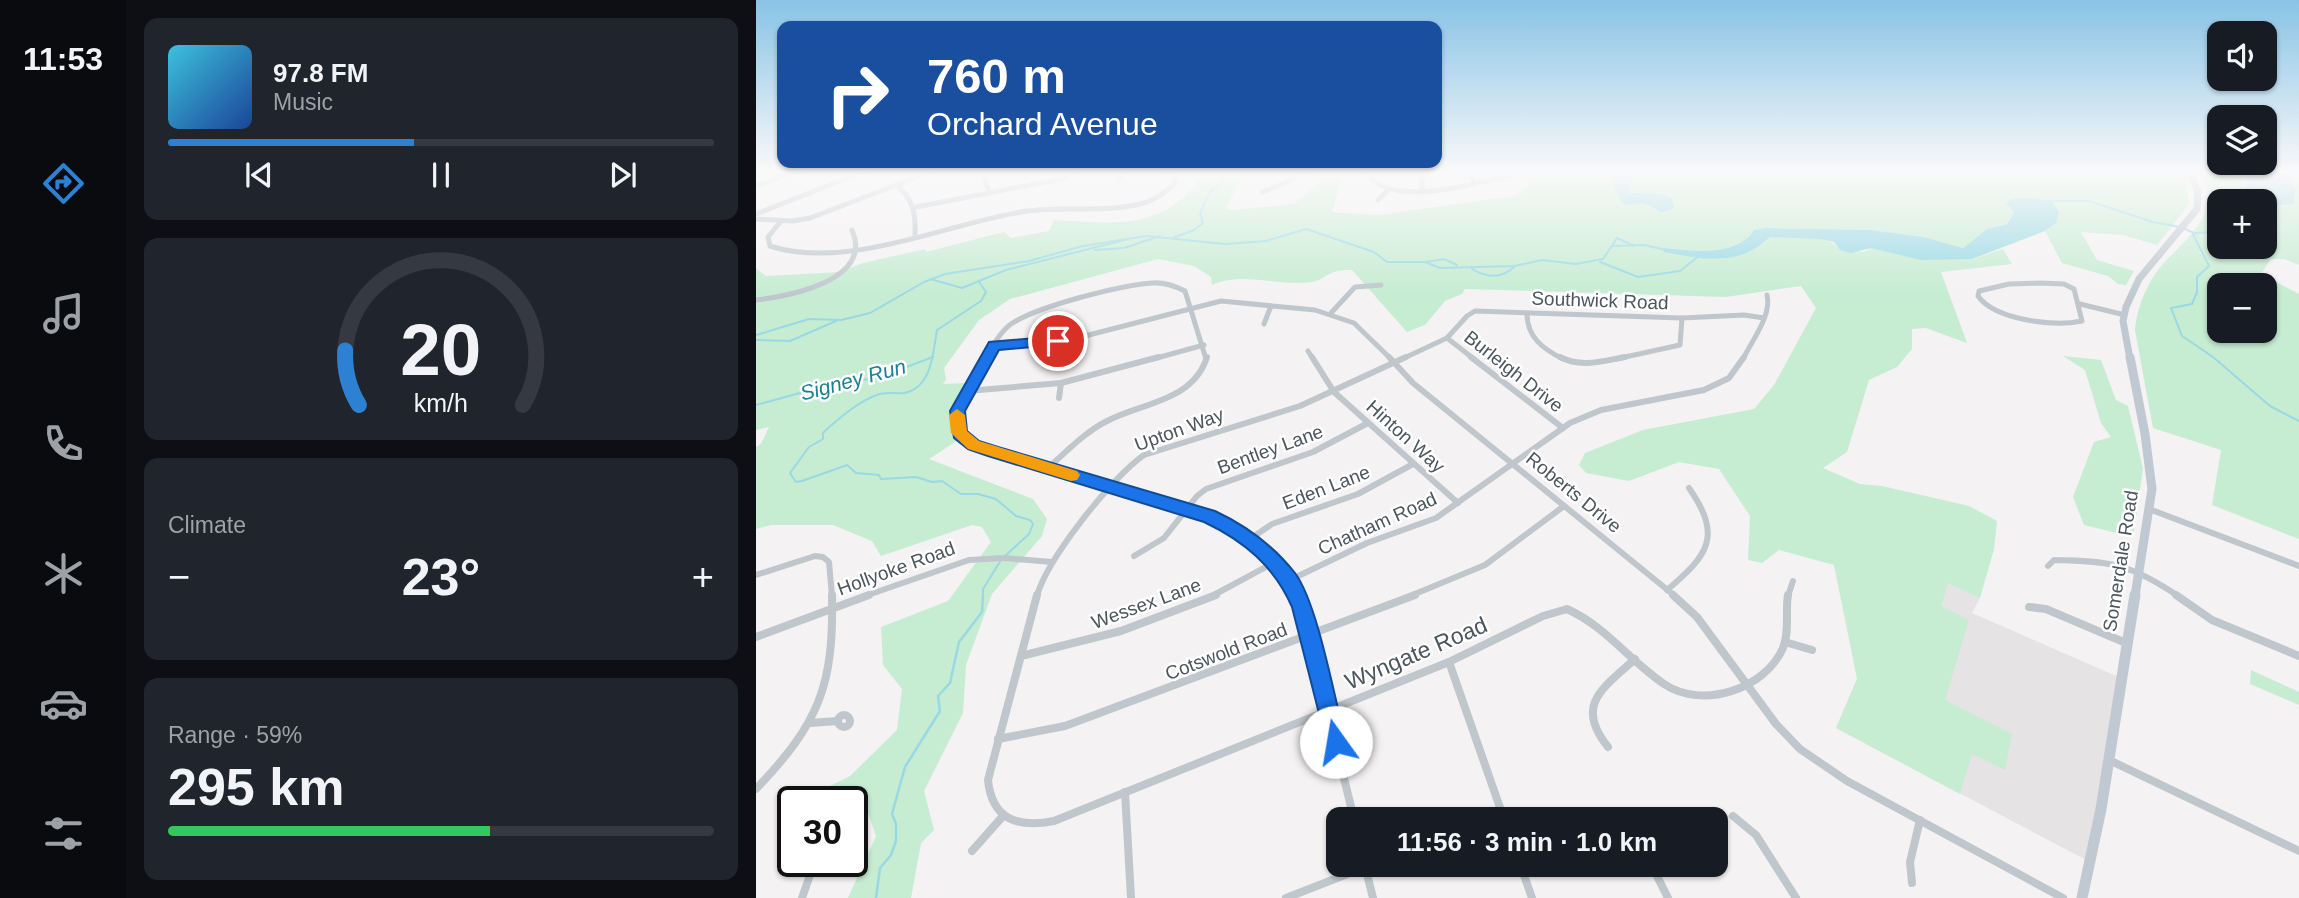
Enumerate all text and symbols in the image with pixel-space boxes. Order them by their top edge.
map controls [2207,21,2277,343]
button: sound [2207,21,2277,91]
text: 11:53 [23,41,103,77]
icon: right [812,49,903,140]
text: 760 m [927,49,1066,103]
text: 97.8 FM [273,58,368,88]
text: Music [273,89,333,115]
button: layers [2207,105,2277,175]
text: Orchard Avenue [927,106,1158,142]
icon: previous [240,156,278,194]
icon: pause [422,156,460,194]
icon: next [604,156,642,194]
icon: directions [39,159,88,208]
button: + [2207,189,2277,259]
button: − [2207,273,2277,343]
street label: Southwick Road [1531,288,1669,313]
icon: music [39,289,88,338]
text: 20 [401,309,481,390]
pin [1028,311,1088,371]
icon: arrive [1039,322,1077,360]
street label: Burleigh Drive [1460,326,1567,416]
water label: Signey Run [797,354,908,405]
text: km/h [414,389,468,417]
street label: Hinton Way [1362,396,1449,477]
street label: Upton Way [1132,403,1227,455]
icon: phone [39,419,88,468]
street label: Bentley Lane [1214,421,1326,478]
street label: Roberts Drive [1522,448,1625,537]
street label: Eden Lane [1280,461,1373,514]
street label: Chatham Road [1315,488,1440,559]
street label: Somerdale Road [2099,489,2142,633]
text: Climate [168,512,246,538]
street label: Hollyoke Road [835,537,958,599]
text: 23° [402,548,480,606]
icon: climate [39,549,88,598]
text: − [168,556,190,598]
text: + [692,556,714,598]
street label: Wessex Lane [1089,574,1204,633]
street label: Wyngate Road [1341,611,1491,695]
street label: Cotswold Road [1162,619,1290,684]
icon: car [39,679,88,728]
position arrow [1299,705,1373,779]
text: Range · 59% [168,722,302,748]
text: 295 km [168,758,344,816]
speed limit sign: 30 [777,786,868,877]
icon: filters [39,809,88,858]
text: 11:56 · 3 min · 1.0 km [1397,827,1657,857]

